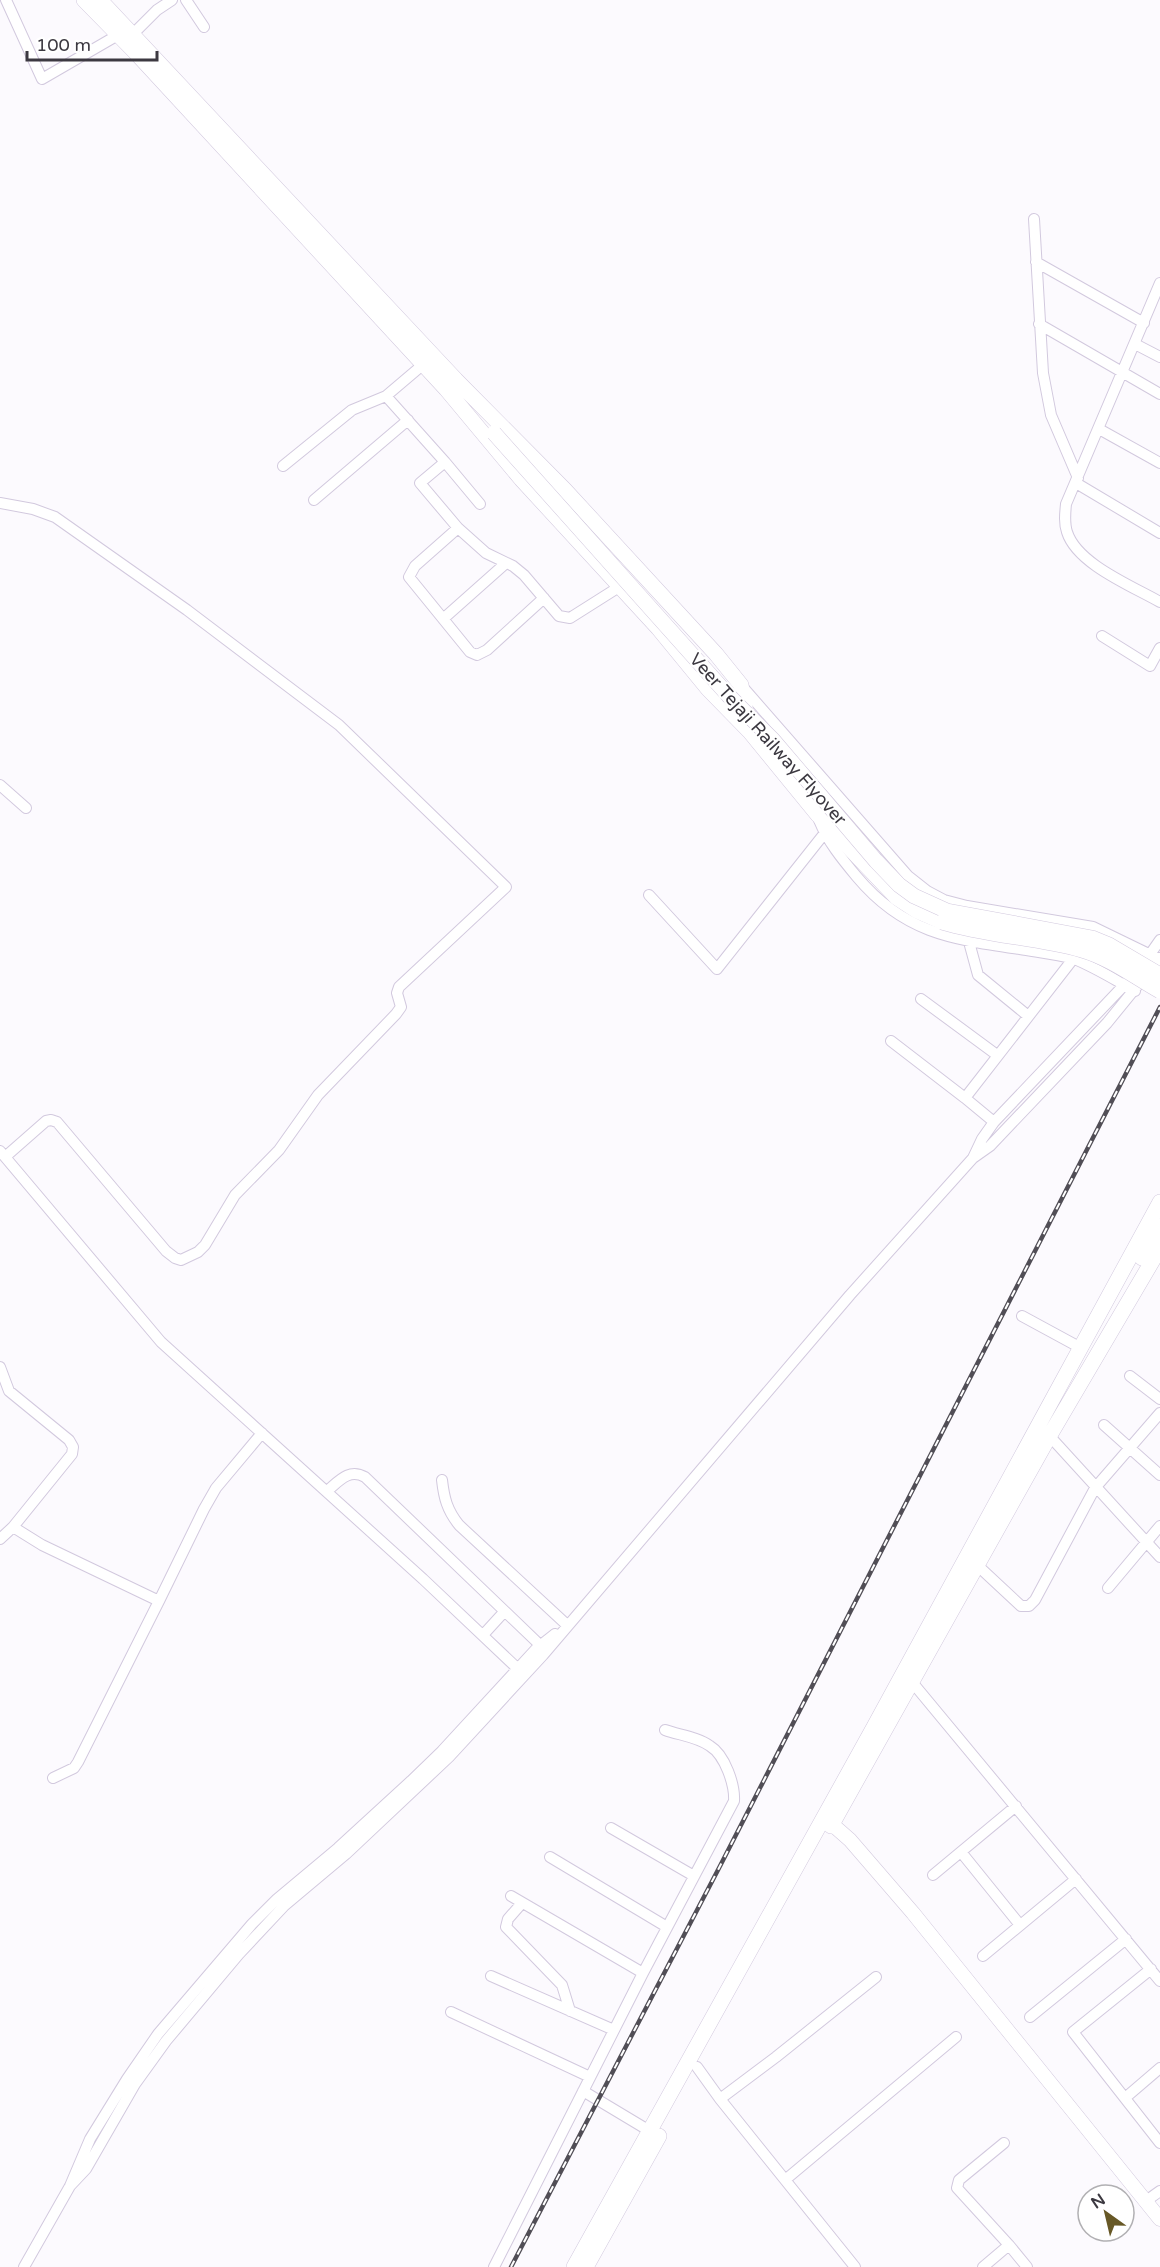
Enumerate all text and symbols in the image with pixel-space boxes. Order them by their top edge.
scale bar [27,24,158,62]
text: 100 m [36,34,91,56]
street label: Veer Tejaji Railway Flyover [685,648,851,830]
north arrow [1076,2183,1136,2243]
text: N [1087,2190,1109,2213]

